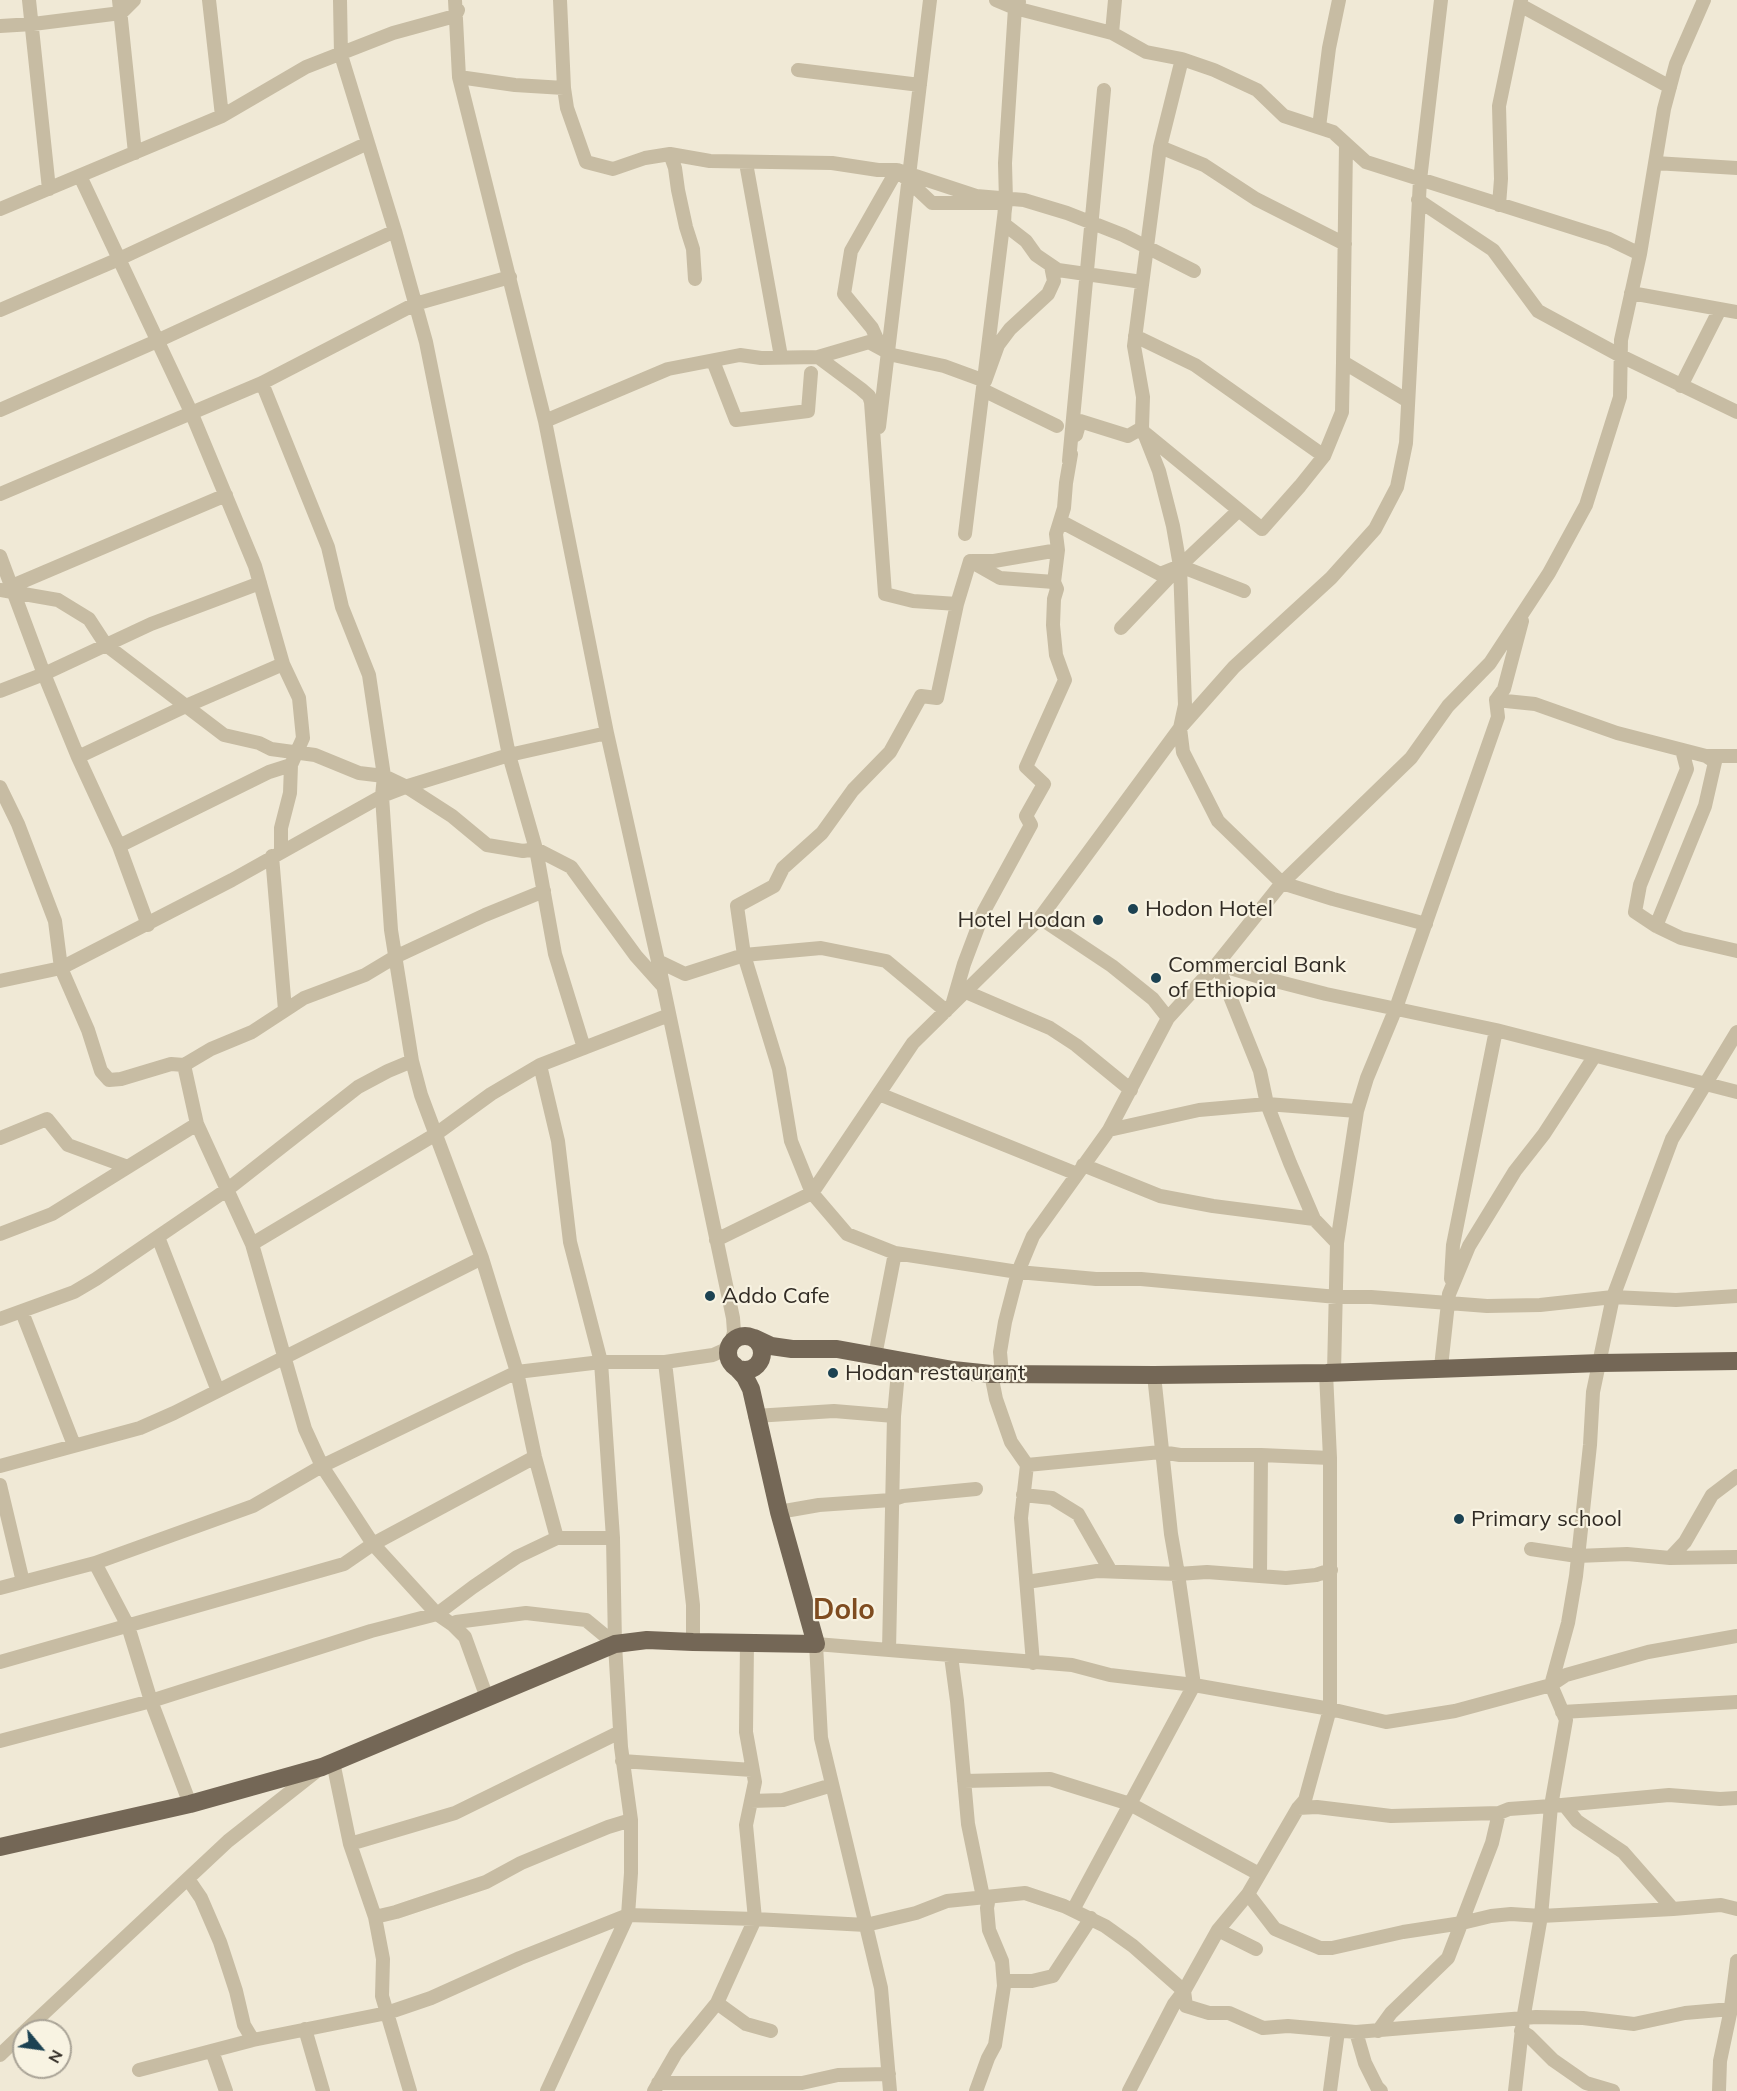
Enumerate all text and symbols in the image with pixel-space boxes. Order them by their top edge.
place label: Hodon Hotel [1145,896,1273,922]
marker: Hodon Hotel [1126,902,1140,916]
place label: Hotel Hodan [957,907,1086,933]
marker: Hotel Hodan [1091,913,1105,927]
place label: Commercial Bank of Ethiopia [1168,952,1346,1004]
marker: Commercial Bank of Ethiopia [1149,971,1163,985]
place label: Addo Cafe [722,1283,830,1309]
marker: Addo Cafe [703,1289,717,1303]
place label: Hodan restaurant [845,1360,1025,1386]
marker: Hodan restaurant [826,1366,840,1380]
place label: Primary school [1471,1506,1622,1532]
marker: Primary school [1452,1512,1466,1526]
district label: Dolo [813,1594,875,1628]
north arrow [12,2019,72,2079]
text: N [44,2047,68,2067]

